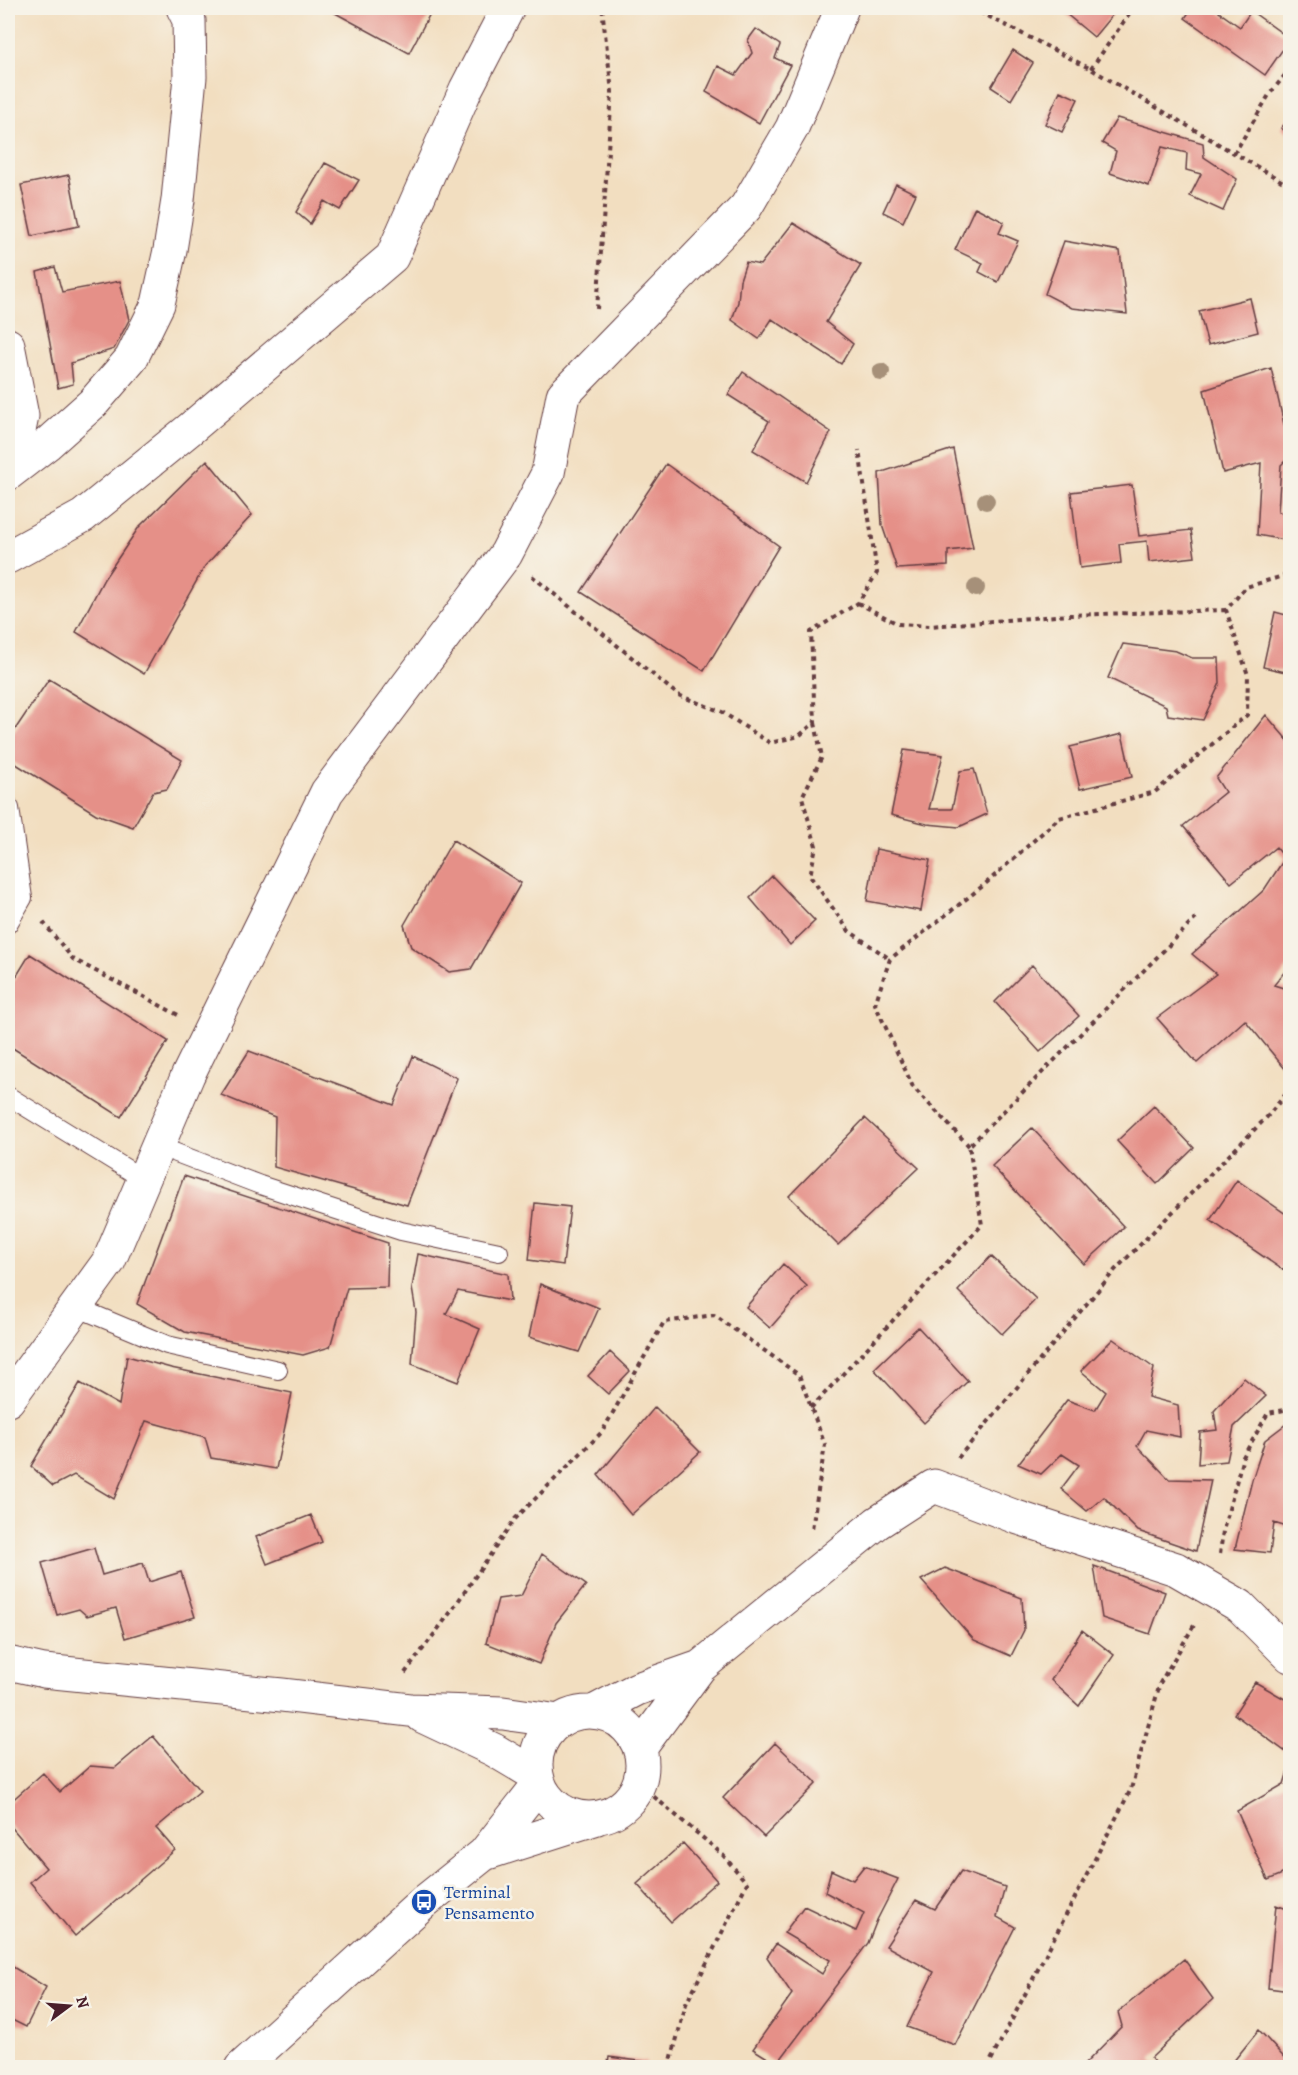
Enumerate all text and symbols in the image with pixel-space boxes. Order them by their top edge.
place label: Terminal Pensamento [444,1880,535,1925]
bus stop icon: Terminal Pensamento [409,1887,439,1917]
north arrow [39,1976,99,2036]
text: N [70,1994,95,2011]

